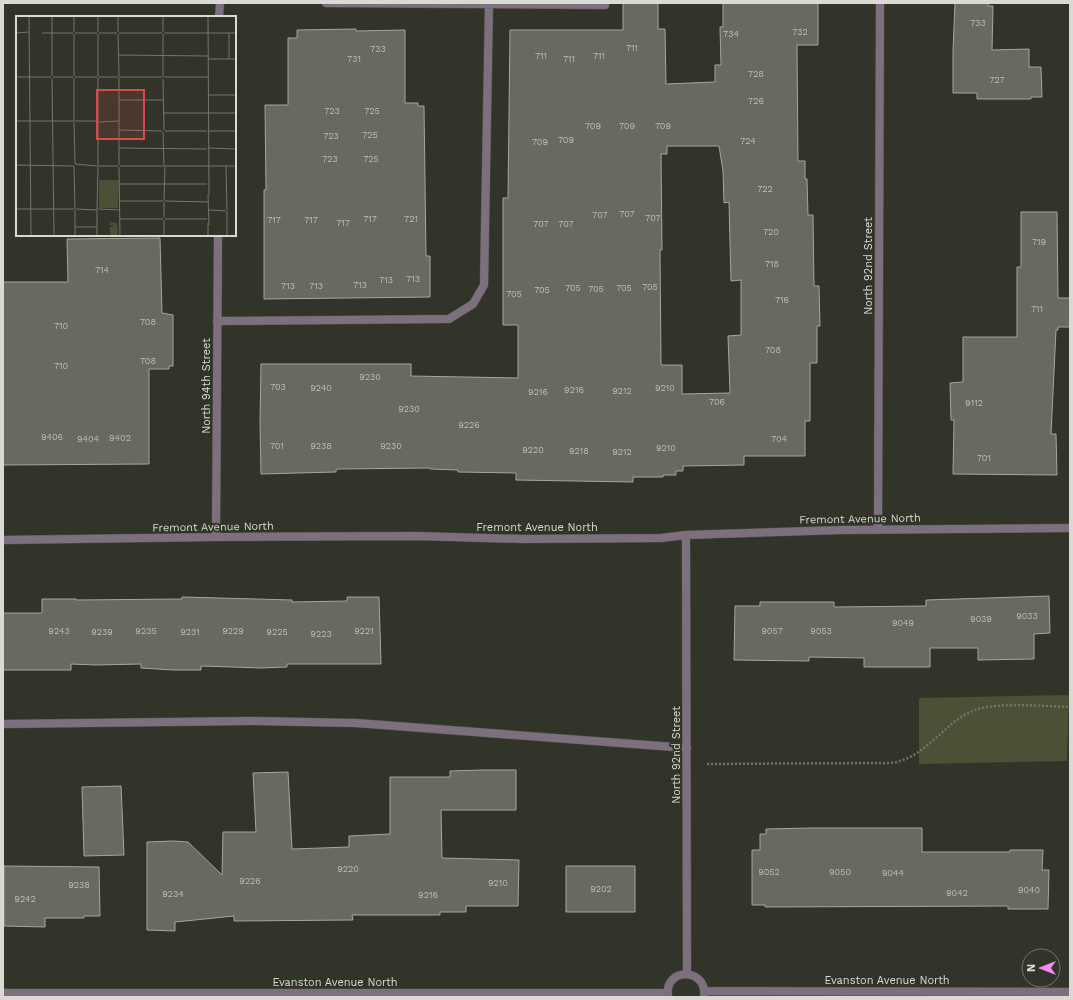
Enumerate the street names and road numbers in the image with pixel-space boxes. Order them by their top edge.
street label: North 92nd Street [862,217,875,315]
street label: North 94th Street [200,338,213,434]
street label: Fremont Avenue North [799,511,921,527]
street label: Fremont Avenue North [152,519,274,535]
street label: Fremont Avenue North [476,521,598,534]
street label: North 92nd Street [670,706,683,804]
street label: Evanston Avenue North [824,974,950,987]
street label: Evanston Avenue North [272,976,398,989]

